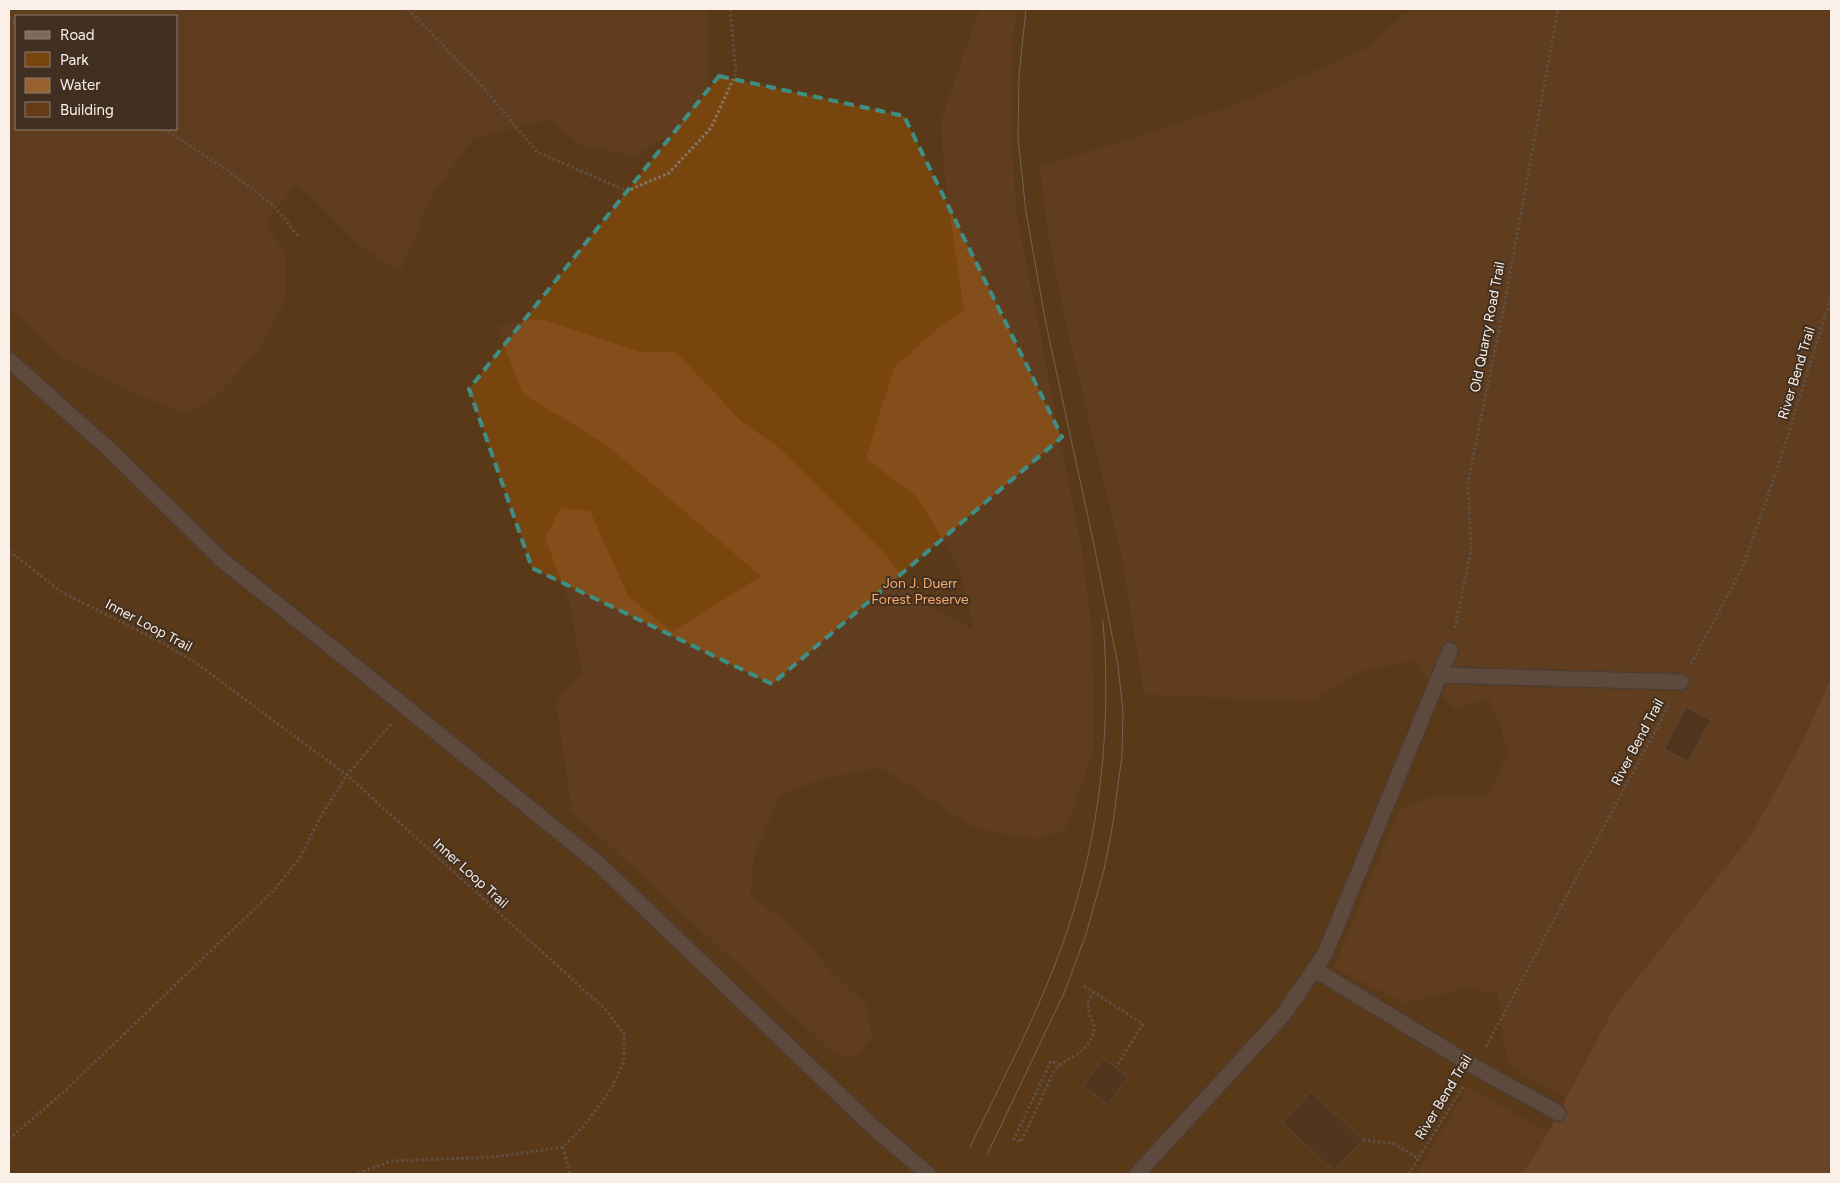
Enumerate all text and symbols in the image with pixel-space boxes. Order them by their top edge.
legend [15,15,178,130]
text: Road [60,26,95,44]
text: Park [60,51,89,69]
text: Water [60,76,100,94]
text: Building [60,101,114,119]
street label: Old Quarry Road Trail [1466,260,1508,394]
street label: River Bend Trail [1774,325,1819,421]
park label: Jon J. Duerr Forest Preserve [871,575,969,608]
street label: Inner Loop Trail [102,595,195,655]
street label: River Bend Trail [1607,696,1667,789]
street label: Inner Loop Trail [429,835,512,912]
street label: River Bend Trail [1411,1052,1475,1143]

